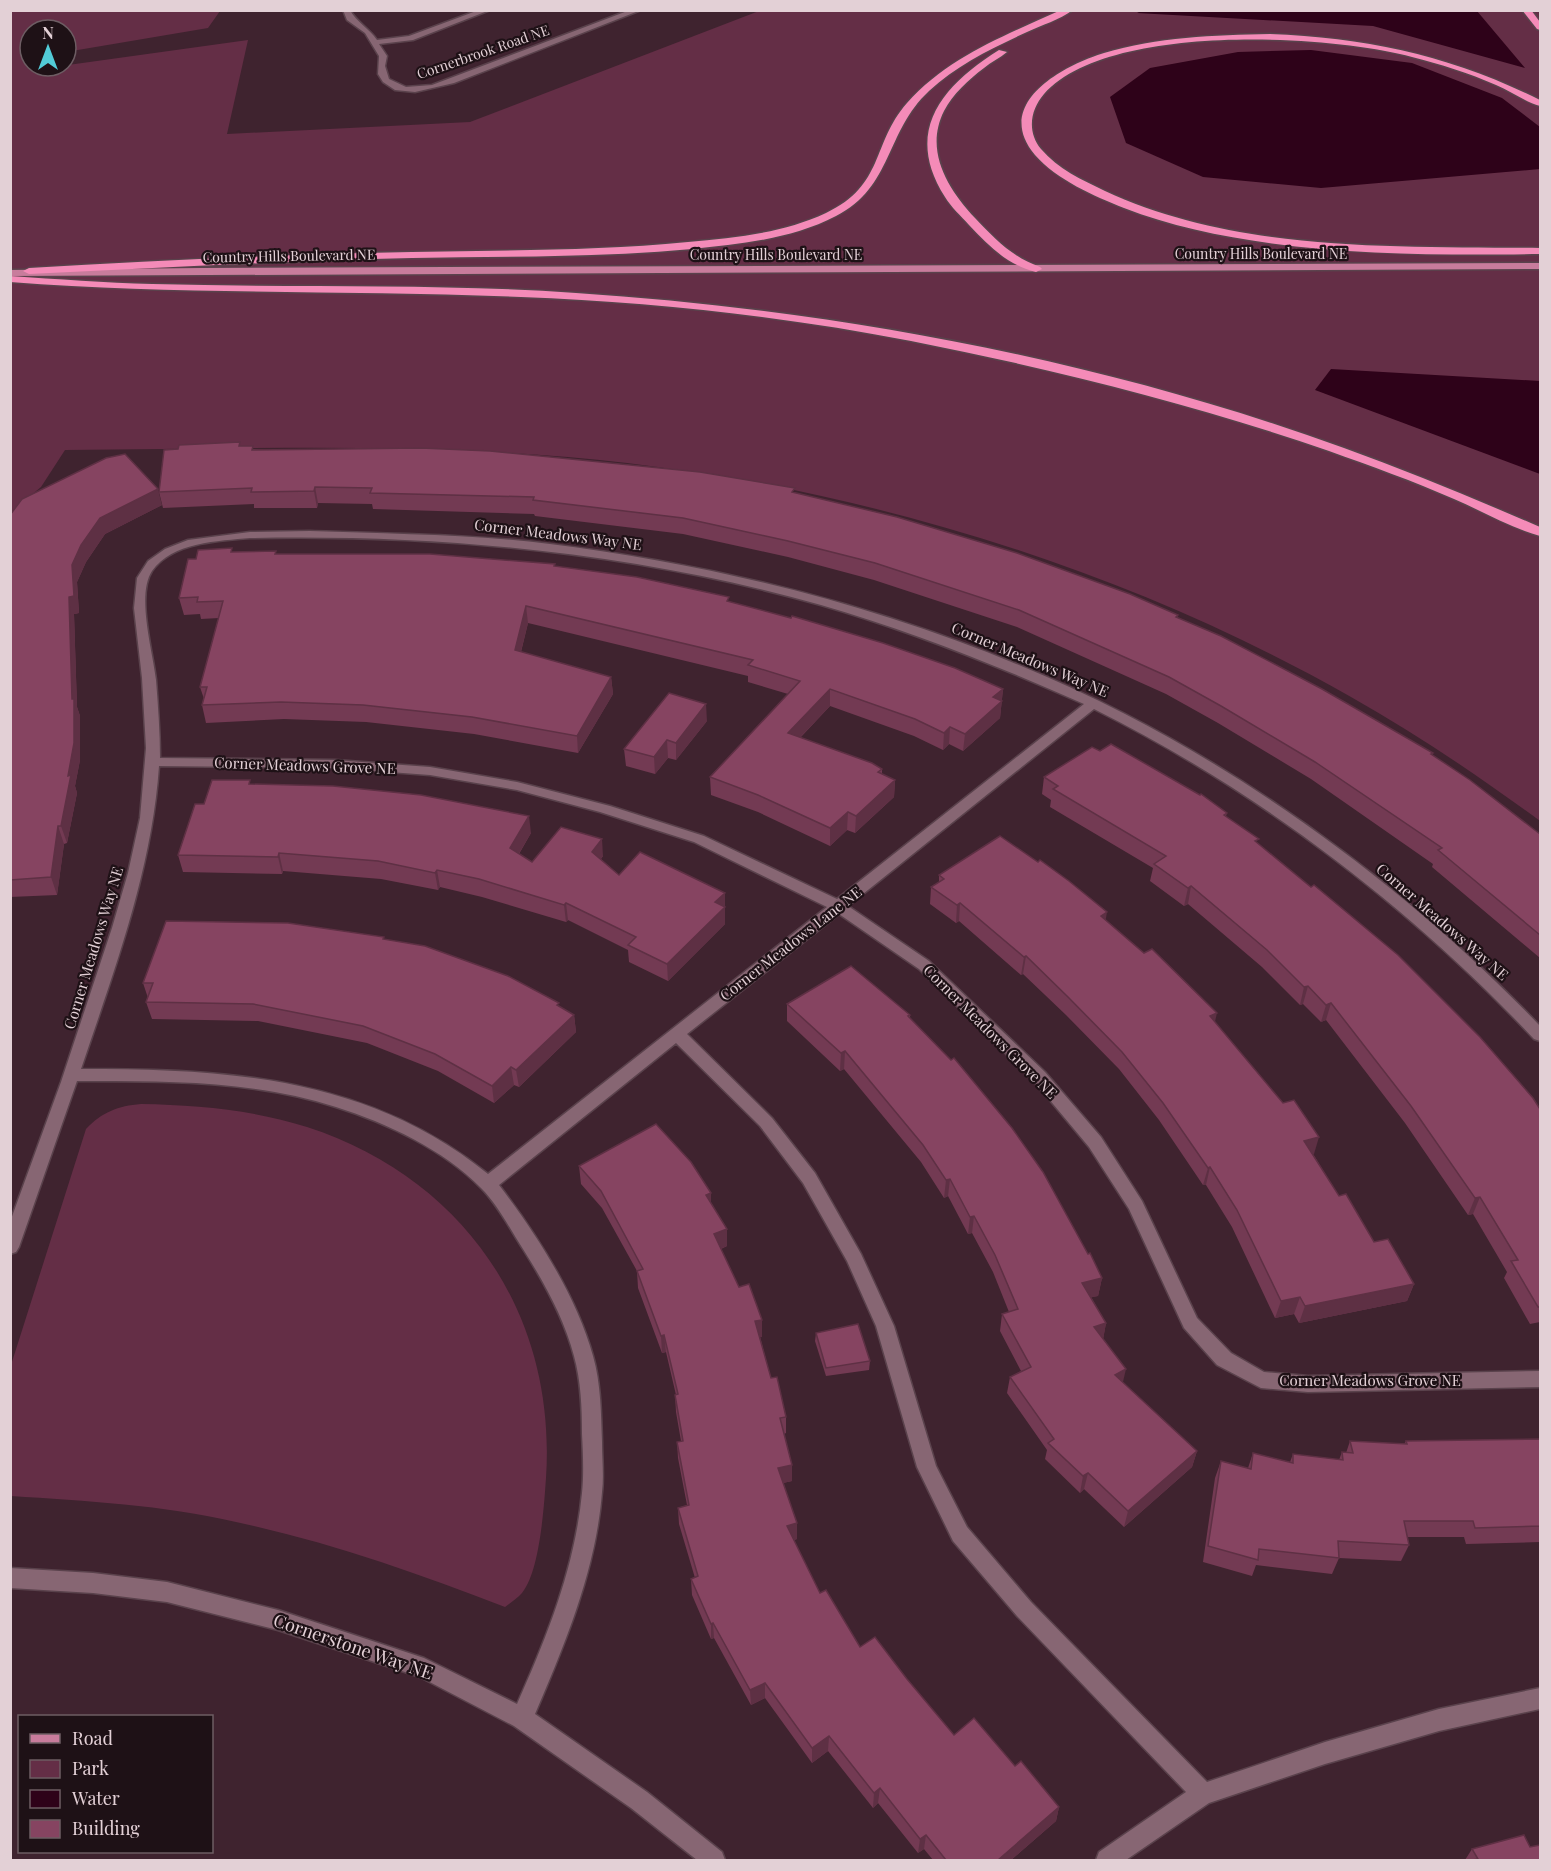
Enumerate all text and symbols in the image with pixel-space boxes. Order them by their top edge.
north arrow [18,18,78,78]
street label: Cornerbrook Road NE [414,20,552,83]
text: N [42,22,54,43]
street label: Country Hills Boulevard NE [202,244,376,267]
street label: Country Hills Boulevard NE [1175,244,1347,263]
street label: Country Hills Boulevard NE [690,245,862,264]
street label: Corner Meadows Way NE [473,514,643,554]
street label: Corner Meadows Way NE [949,617,1112,701]
street label: Corner Meadows Grove NE [214,752,396,778]
street label: Corner Meadows Way NE [1372,858,1513,984]
street label: Corner Meadows Way NE [59,864,127,1031]
street label: Corner Meadows Lane NE [715,882,865,1005]
street label: Corner Meadows Grove NE [919,960,1062,1103]
street label: Corner Meadows Grove NE [1279,1370,1461,1390]
street label: Cornerstone Way NE [270,1607,436,1685]
legend [18,1715,213,1853]
text: Road [72,1726,113,1750]
text: Park [72,1756,109,1780]
text: Water [71,1786,120,1810]
text: Building [72,1816,140,1840]

